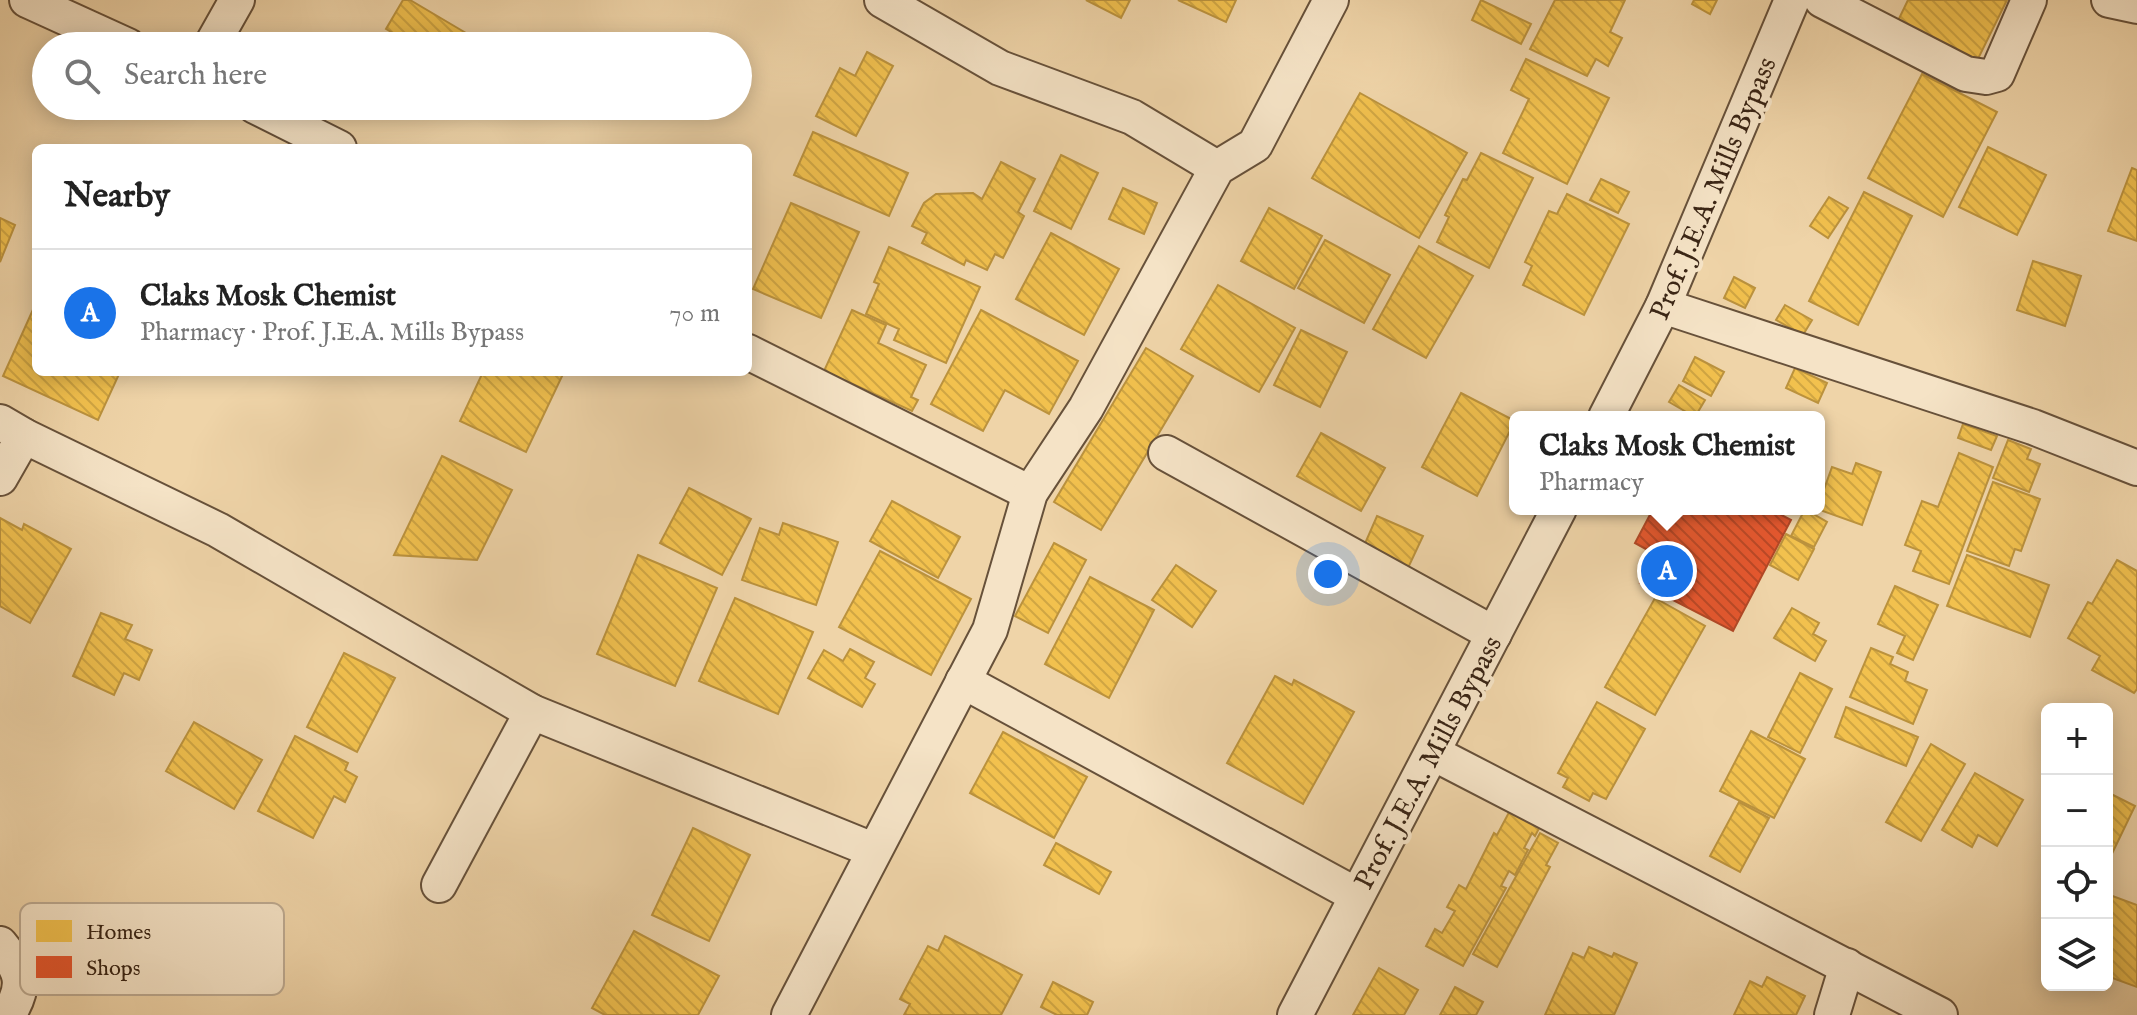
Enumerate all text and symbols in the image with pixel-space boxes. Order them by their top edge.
search box [32,32,752,120]
street label: Prof. J.E.A. Mills Bypass [1643,52,1786,326]
icon: search [60,54,104,98]
text: Search here [124,57,267,95]
text: Nearby [64,175,170,218]
text: Claks Mosk Chemist [140,278,396,316]
text: A [81,297,99,330]
text: 70 m [669,297,720,330]
text: Pharmacy · Prof. J.E.A. Mills Bypass [140,316,524,349]
popup [1509,411,1825,515]
text: Claks Mosk Chemist [1539,428,1795,466]
text: Pharmacy [1539,466,1644,499]
pin: A [1641,541,1693,601]
your location [1308,554,1348,594]
street label: Prof. J.E.A. Mills Bypass [1347,630,1511,896]
map controls [2041,703,2113,991]
button: + [2041,703,2113,775]
button: − [2041,775,2113,847]
button: locate [2041,847,2113,919]
legend [20,903,284,995]
text: Homes [86,919,151,947]
button: layers [2041,919,2113,991]
text: Shops [86,955,140,983]

